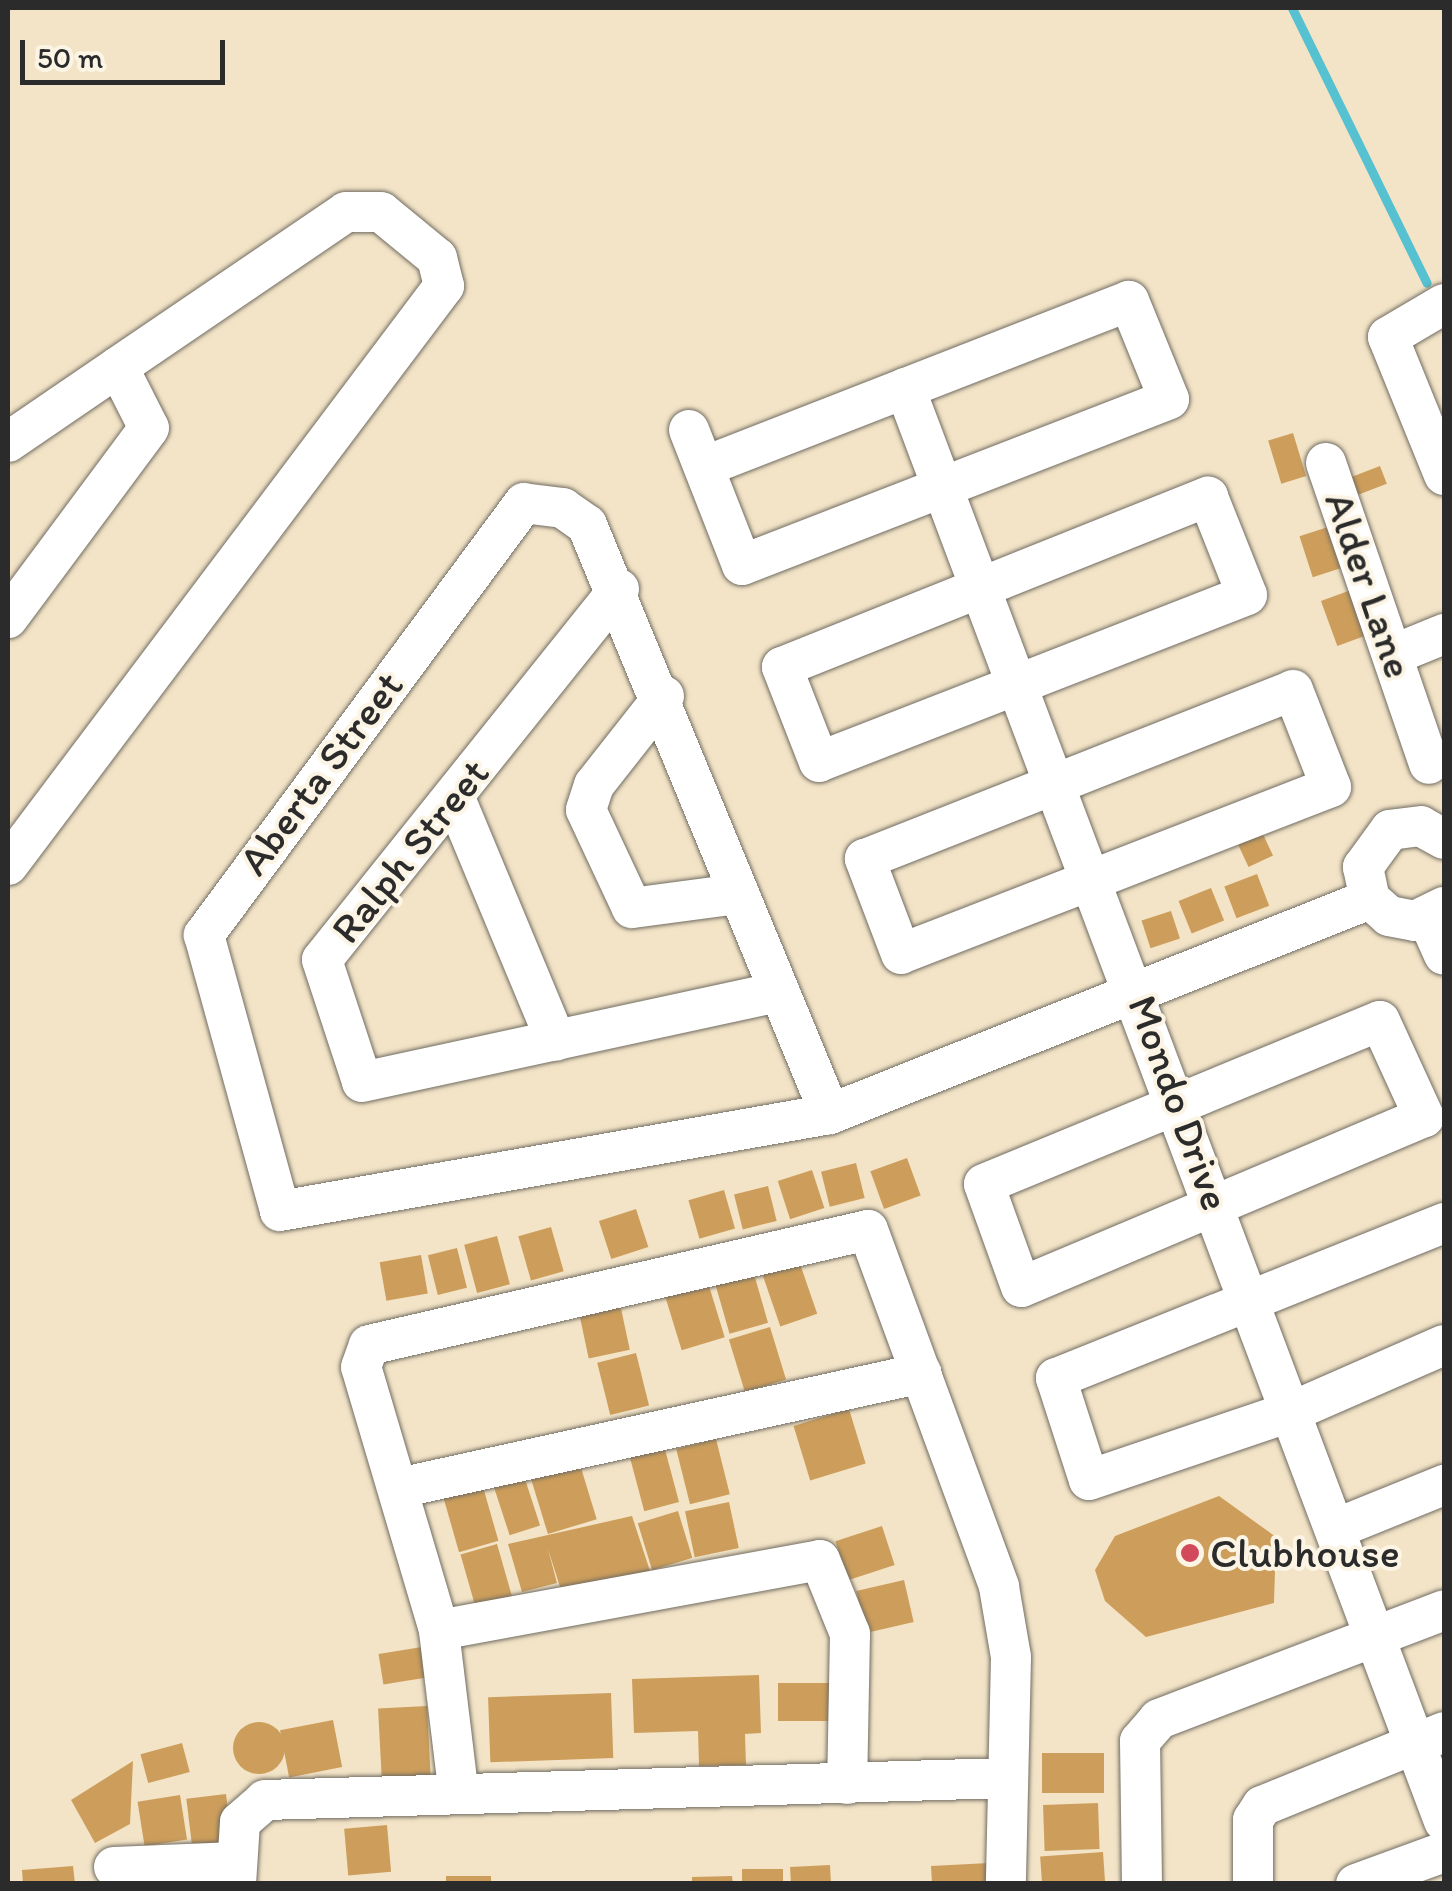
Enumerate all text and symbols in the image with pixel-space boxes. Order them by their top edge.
scale bar [25,20,230,82]
text: 50 m [37,39,103,76]
street label: Alder Lane [1314,485,1424,685]
street label: Aberta Street [228,661,414,885]
street label: Ralph Street [320,749,500,953]
street label: Mondo Drive [1117,988,1241,1218]
place label: Clubhouse [1210,1528,1400,1578]
marker: Clubhouse [1179,1542,1201,1564]

